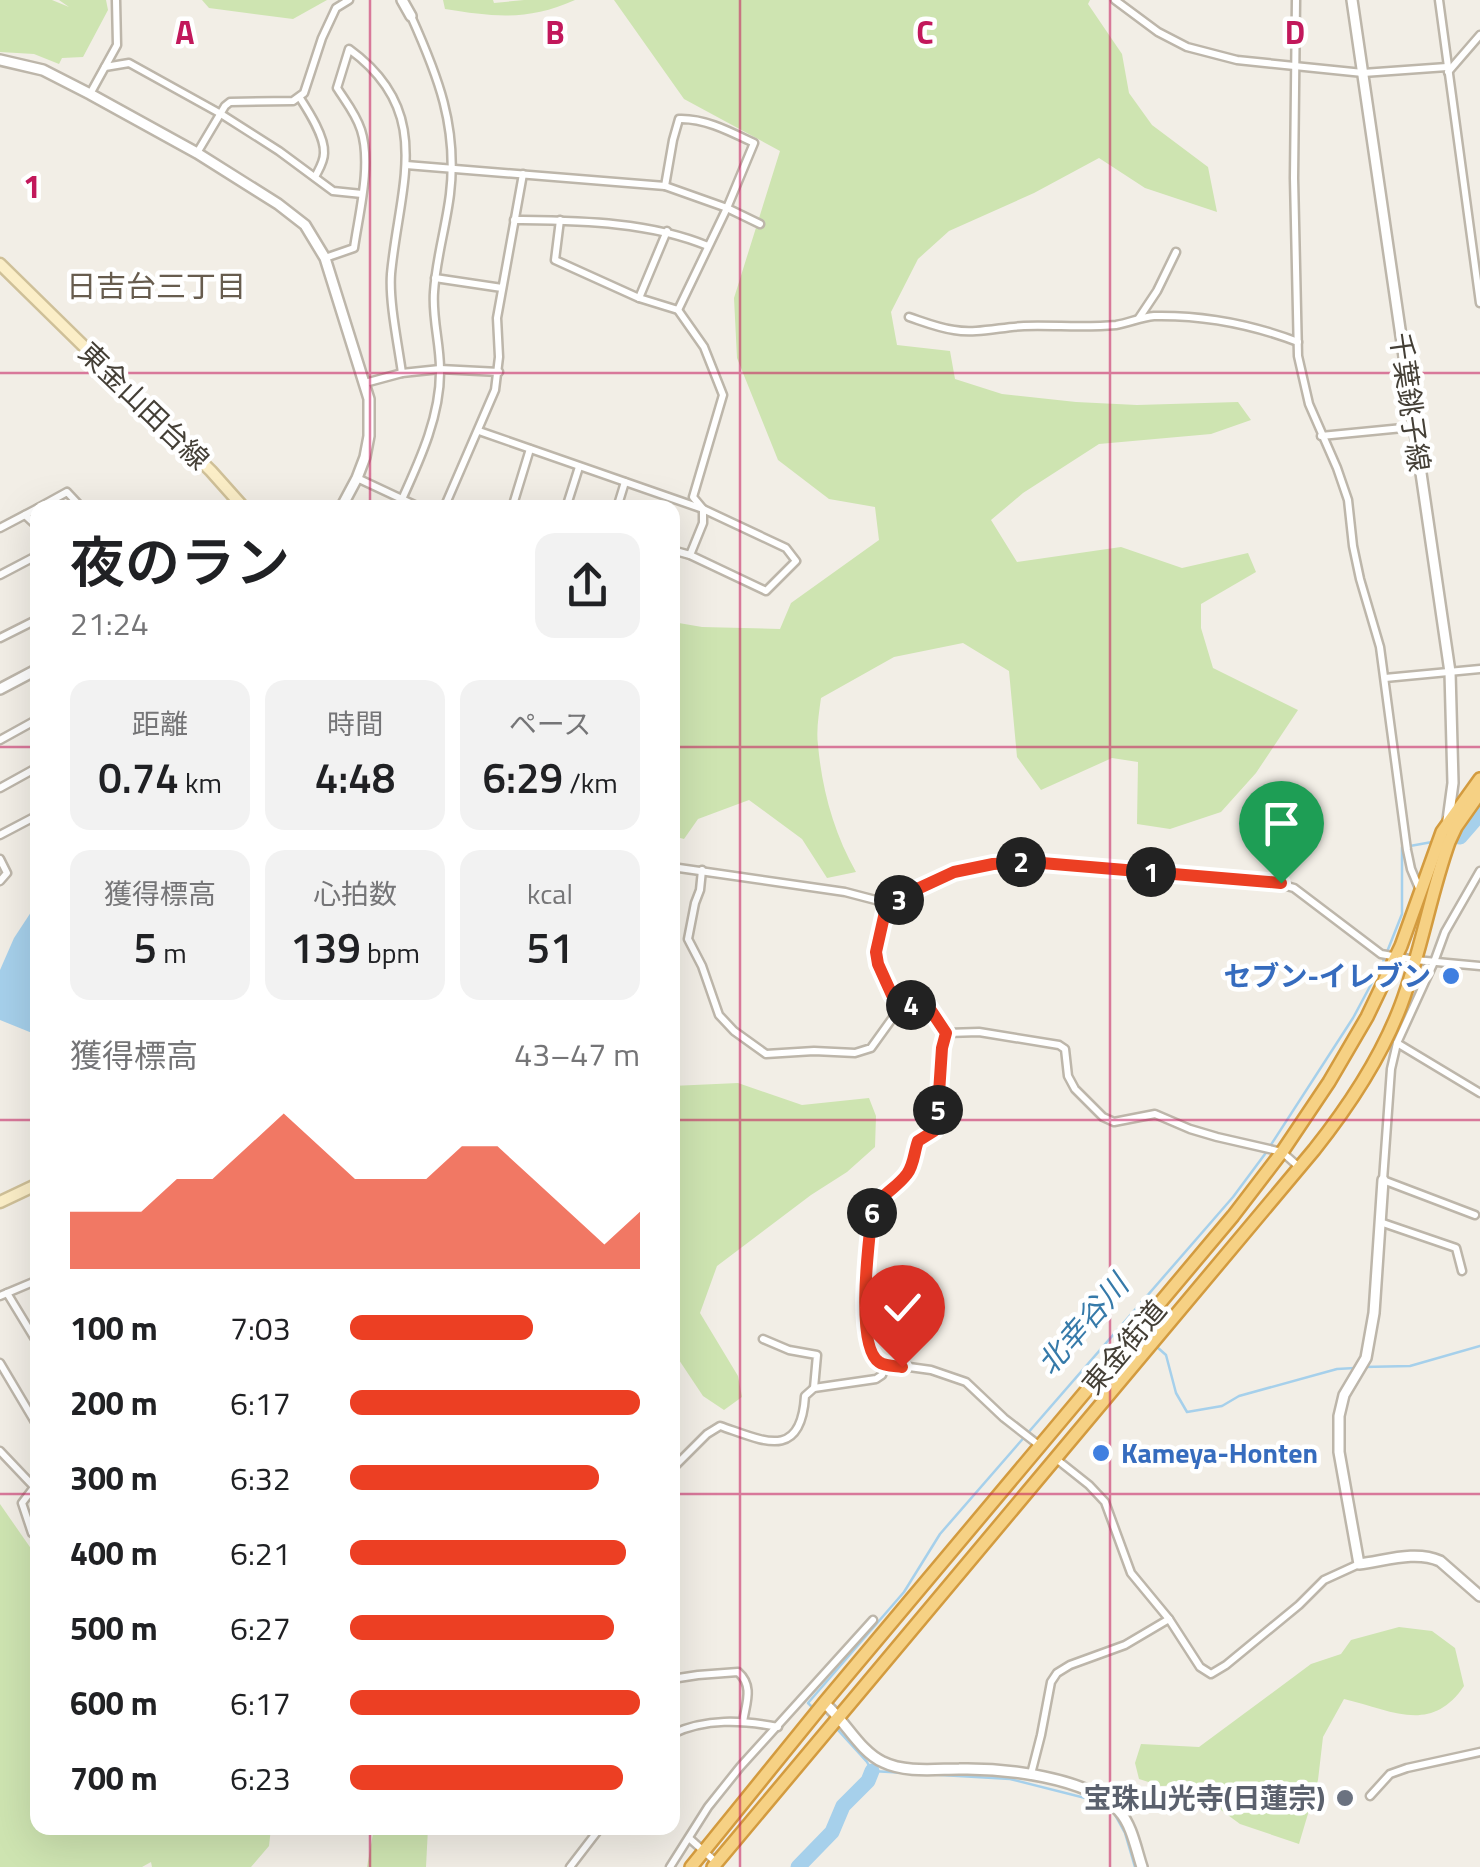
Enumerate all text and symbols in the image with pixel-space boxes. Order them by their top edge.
text: A [175,8,195,56]
text: B [545,8,565,56]
text: C [916,8,934,56]
text: D [1285,8,1305,56]
text: 1 [23,162,41,210]
district label: 日吉台三丁目 [66,263,246,309]
street label: 千葉銚子線 [1379,330,1442,474]
street label: 東金山田台線 [69,332,220,479]
text: 夜のラン [70,520,290,603]
button: share [535,533,640,638]
text: 21:24 [70,599,149,647]
text: 距離 [132,702,188,745]
text: 時間 [327,702,383,745]
text: ペース [509,702,591,745]
text: 0.74 [98,745,179,809]
text: 4:48 [315,745,395,809]
text: 6:29 [482,745,563,809]
text: km [179,761,222,804]
text: /km [563,761,618,804]
pin [1239,781,1324,884]
icon: arrive [1254,796,1309,851]
pin: 2 [996,837,1046,887]
text: 2 [1013,840,1029,883]
pin: 1 [1126,847,1176,897]
text: 1 [1143,850,1159,893]
text: 獲得標高 [104,872,216,915]
text: 心拍数 [313,872,397,915]
text: kcal [527,872,573,915]
pin: 3 [874,875,924,925]
text: 3 [891,878,907,921]
text: 5 [133,915,157,979]
text: 139 [290,915,361,979]
text: 51 [526,915,574,979]
text: m [157,931,187,974]
text: bpm [361,931,420,974]
place label: セブン-イレブン [1224,954,1431,997]
marker: セブン-イレブン [1440,965,1462,987]
pin: 4 [886,980,936,1030]
text: 4 [903,983,919,1026]
text: 43–47 m [514,1030,640,1078]
text: 獲得標高 [70,1031,198,1079]
pin: 5 [913,1085,963,1135]
text: 5 [930,1088,946,1131]
pin: 6 [847,1188,897,1238]
text: 6 [864,1191,880,1234]
water label: 北幸谷川 [1026,1262,1141,1385]
pin [860,1265,945,1368]
icon: check [875,1280,930,1335]
street label: 東金街道 [1071,1290,1176,1403]
text: 100 m [70,1304,158,1352]
text: 7:03 [230,1304,291,1352]
text: 200 m [70,1379,158,1427]
text: 6:17 [230,1379,291,1427]
place label: Kameya-Honten [1121,1431,1318,1474]
marker: Kameya-Honten [1090,1442,1112,1464]
text: 300 m [70,1454,158,1502]
text: 6:32 [230,1454,291,1502]
text: 400 m [70,1529,158,1577]
text: 6:21 [230,1529,291,1577]
text: 500 m [70,1604,158,1652]
text: 6:27 [230,1604,291,1652]
text: 600 m [70,1679,158,1727]
text: 6:17 [230,1679,291,1727]
text: 700 m [70,1754,158,1802]
text: 6:23 [230,1754,291,1802]
place label: 宝珠山光寺(日蓮宗) [1084,1776,1325,1819]
marker: 宝珠山光寺(日蓮宗) [1334,1787,1356,1809]

